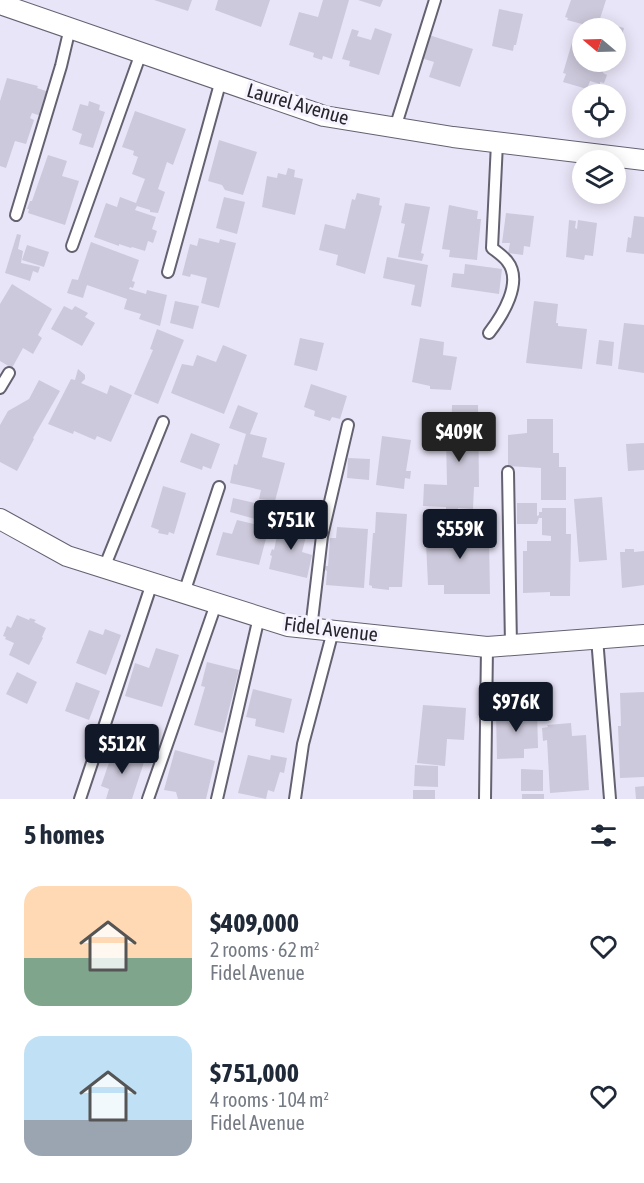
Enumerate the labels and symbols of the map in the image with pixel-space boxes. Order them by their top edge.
north arrow [572,18,626,72]
street label: Laurel Avenue [244,78,352,129]
pin: $409K [417,412,501,463]
pin: $751K [249,500,333,551]
pin: $559K [418,509,502,560]
street label: Fidel Avenue [283,611,379,646]
pin: $976K [474,682,558,733]
pin: $512K [80,724,164,775]

